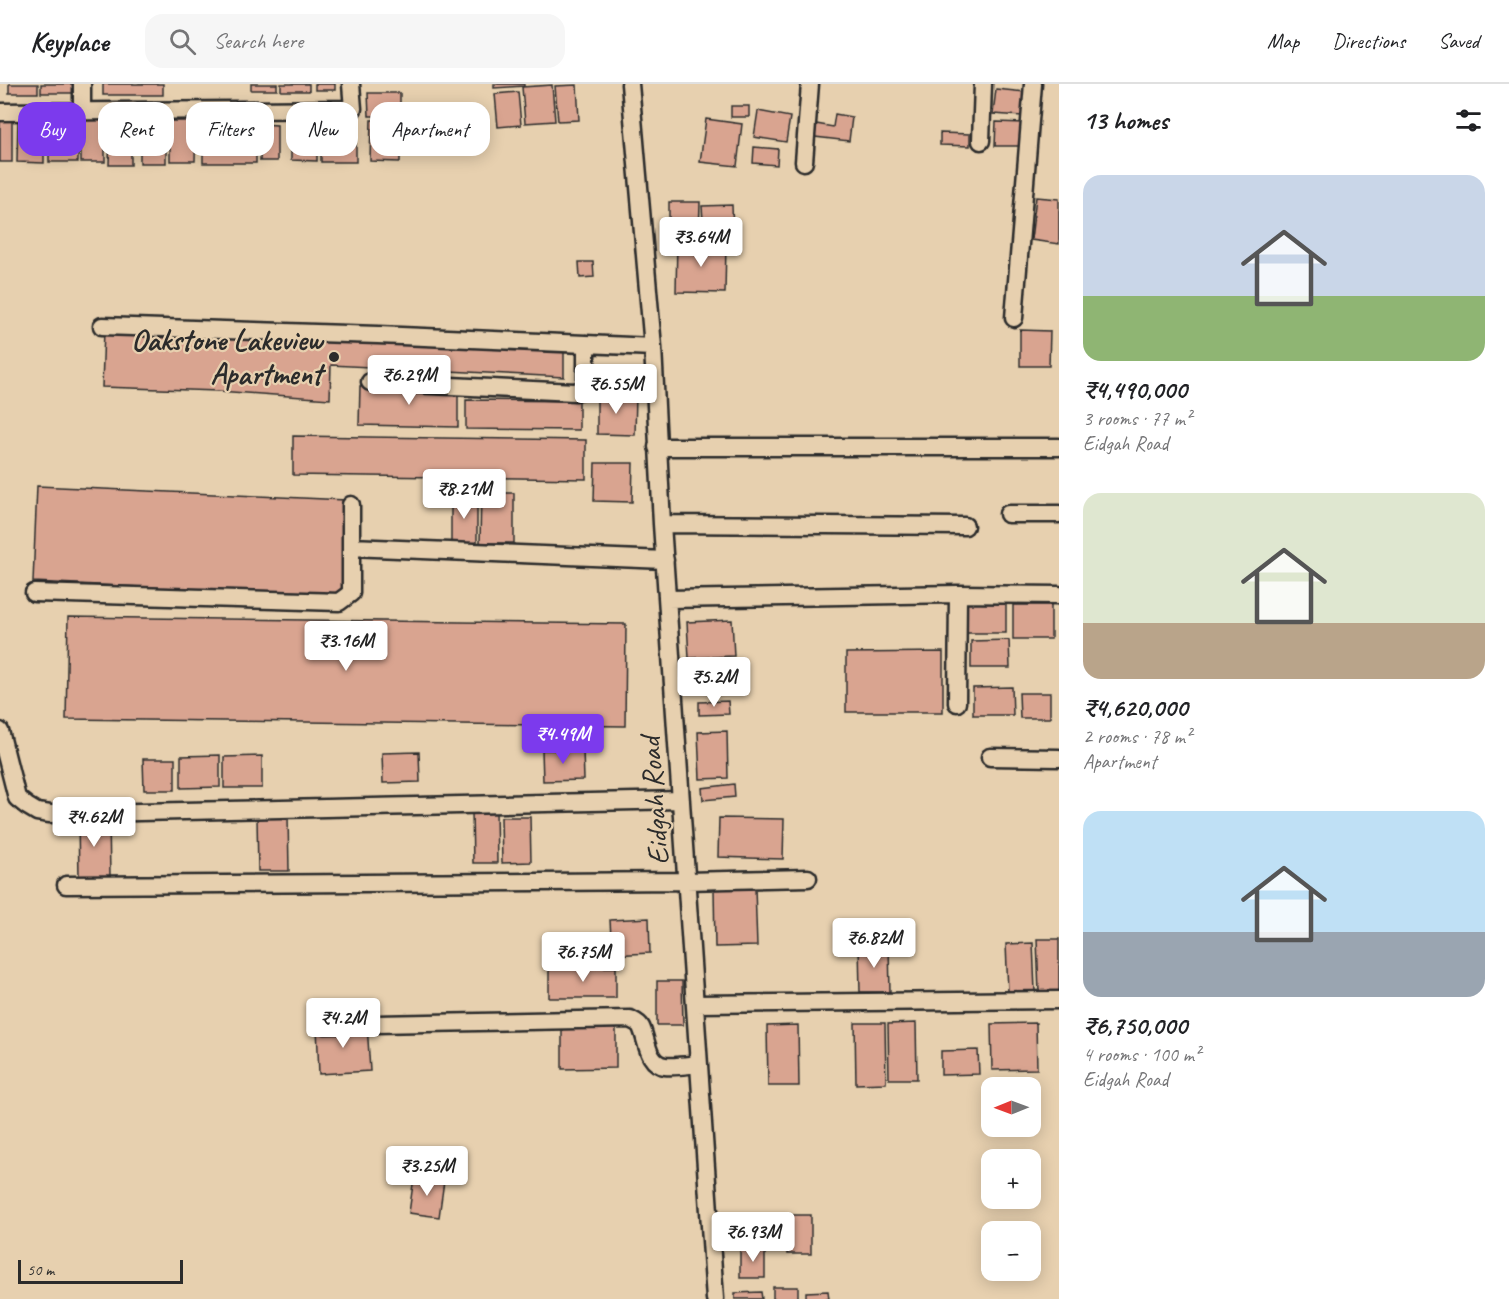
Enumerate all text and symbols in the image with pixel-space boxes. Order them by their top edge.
search box [145,14,565,68]
text: Keyplace [30,24,109,59]
icon: search [166,25,199,58]
text: Search here [214,27,303,55]
text: Map [1267,28,1299,54]
text: Directions [1332,28,1405,54]
text: Saved [1438,28,1479,54]
chip: Buy [18,102,86,156]
chip: Rent [98,102,174,156]
chip: Filters [186,102,274,156]
chip: New [286,102,358,156]
chip: Apartment [370,102,490,156]
text: 13 homes [1083,104,1168,137]
icon: filters [1452,104,1485,137]
icon: home [1230,214,1338,322]
pin: ₹3.64M [652,217,750,268]
text: ₹3.64M [674,224,728,249]
place label: Oakstone Lakeview Apartment [131,321,327,393]
marker: Oakstone Lakeview Apartment [327,350,341,364]
pin: ₹6.29M [360,355,458,406]
text: ₹6.29M [382,362,436,387]
pin: ₹6.55M [567,364,665,415]
text: ₹6.55M [589,371,643,396]
text: ₹4,490,000 [1083,373,1187,406]
text: 3 rooms · 77 m² [1083,406,1191,431]
text: Eidgah Road [1083,431,1168,456]
pin: ₹8.21M [415,469,513,520]
text: ₹8.21M [437,476,491,501]
icon: home [1230,532,1338,640]
pin: ₹3.16M [297,621,395,672]
text: ₹3.16M [319,628,373,653]
pin: ₹5.2M [672,657,756,708]
text: ₹5.2M [691,664,737,689]
text: ₹4,620,000 [1083,691,1187,724]
pin: ₹4.49M [514,714,612,765]
text: ₹4.49M [536,721,590,746]
text: 2 rooms · 78 m² [1083,724,1191,749]
street label: Eidgah Road [630,732,677,866]
text: Apartment [1083,749,1156,774]
pin: ₹4.62M [45,797,143,848]
text: ₹4.62M [67,804,121,829]
icon: home [1230,850,1338,958]
pin: ₹6.82M [825,918,923,969]
text: ₹6.82M [847,925,901,950]
pin: ₹6.75M [534,932,632,983]
text: ₹6.75M [556,939,610,964]
pin: ₹4.2M [301,998,385,1049]
text: ₹4.2M [320,1005,366,1030]
text: ₹6,750,000 [1083,1009,1187,1042]
text: 4 rooms · 100 m² [1083,1042,1200,1067]
text: Eidgah Road [1083,1067,1168,1092]
north arrow [981,1077,1041,1137]
map controls [981,1077,1041,1281]
pin: ₹3.25M [378,1146,476,1197]
button: + [981,1149,1041,1209]
text: ₹3.25M [400,1153,454,1178]
pin: ₹6.93M [704,1212,802,1263]
text: ₹6.93M [726,1219,780,1244]
button: − [981,1221,1041,1281]
scale bar [18,1257,183,1284]
text: 50 m [27,1260,54,1280]

